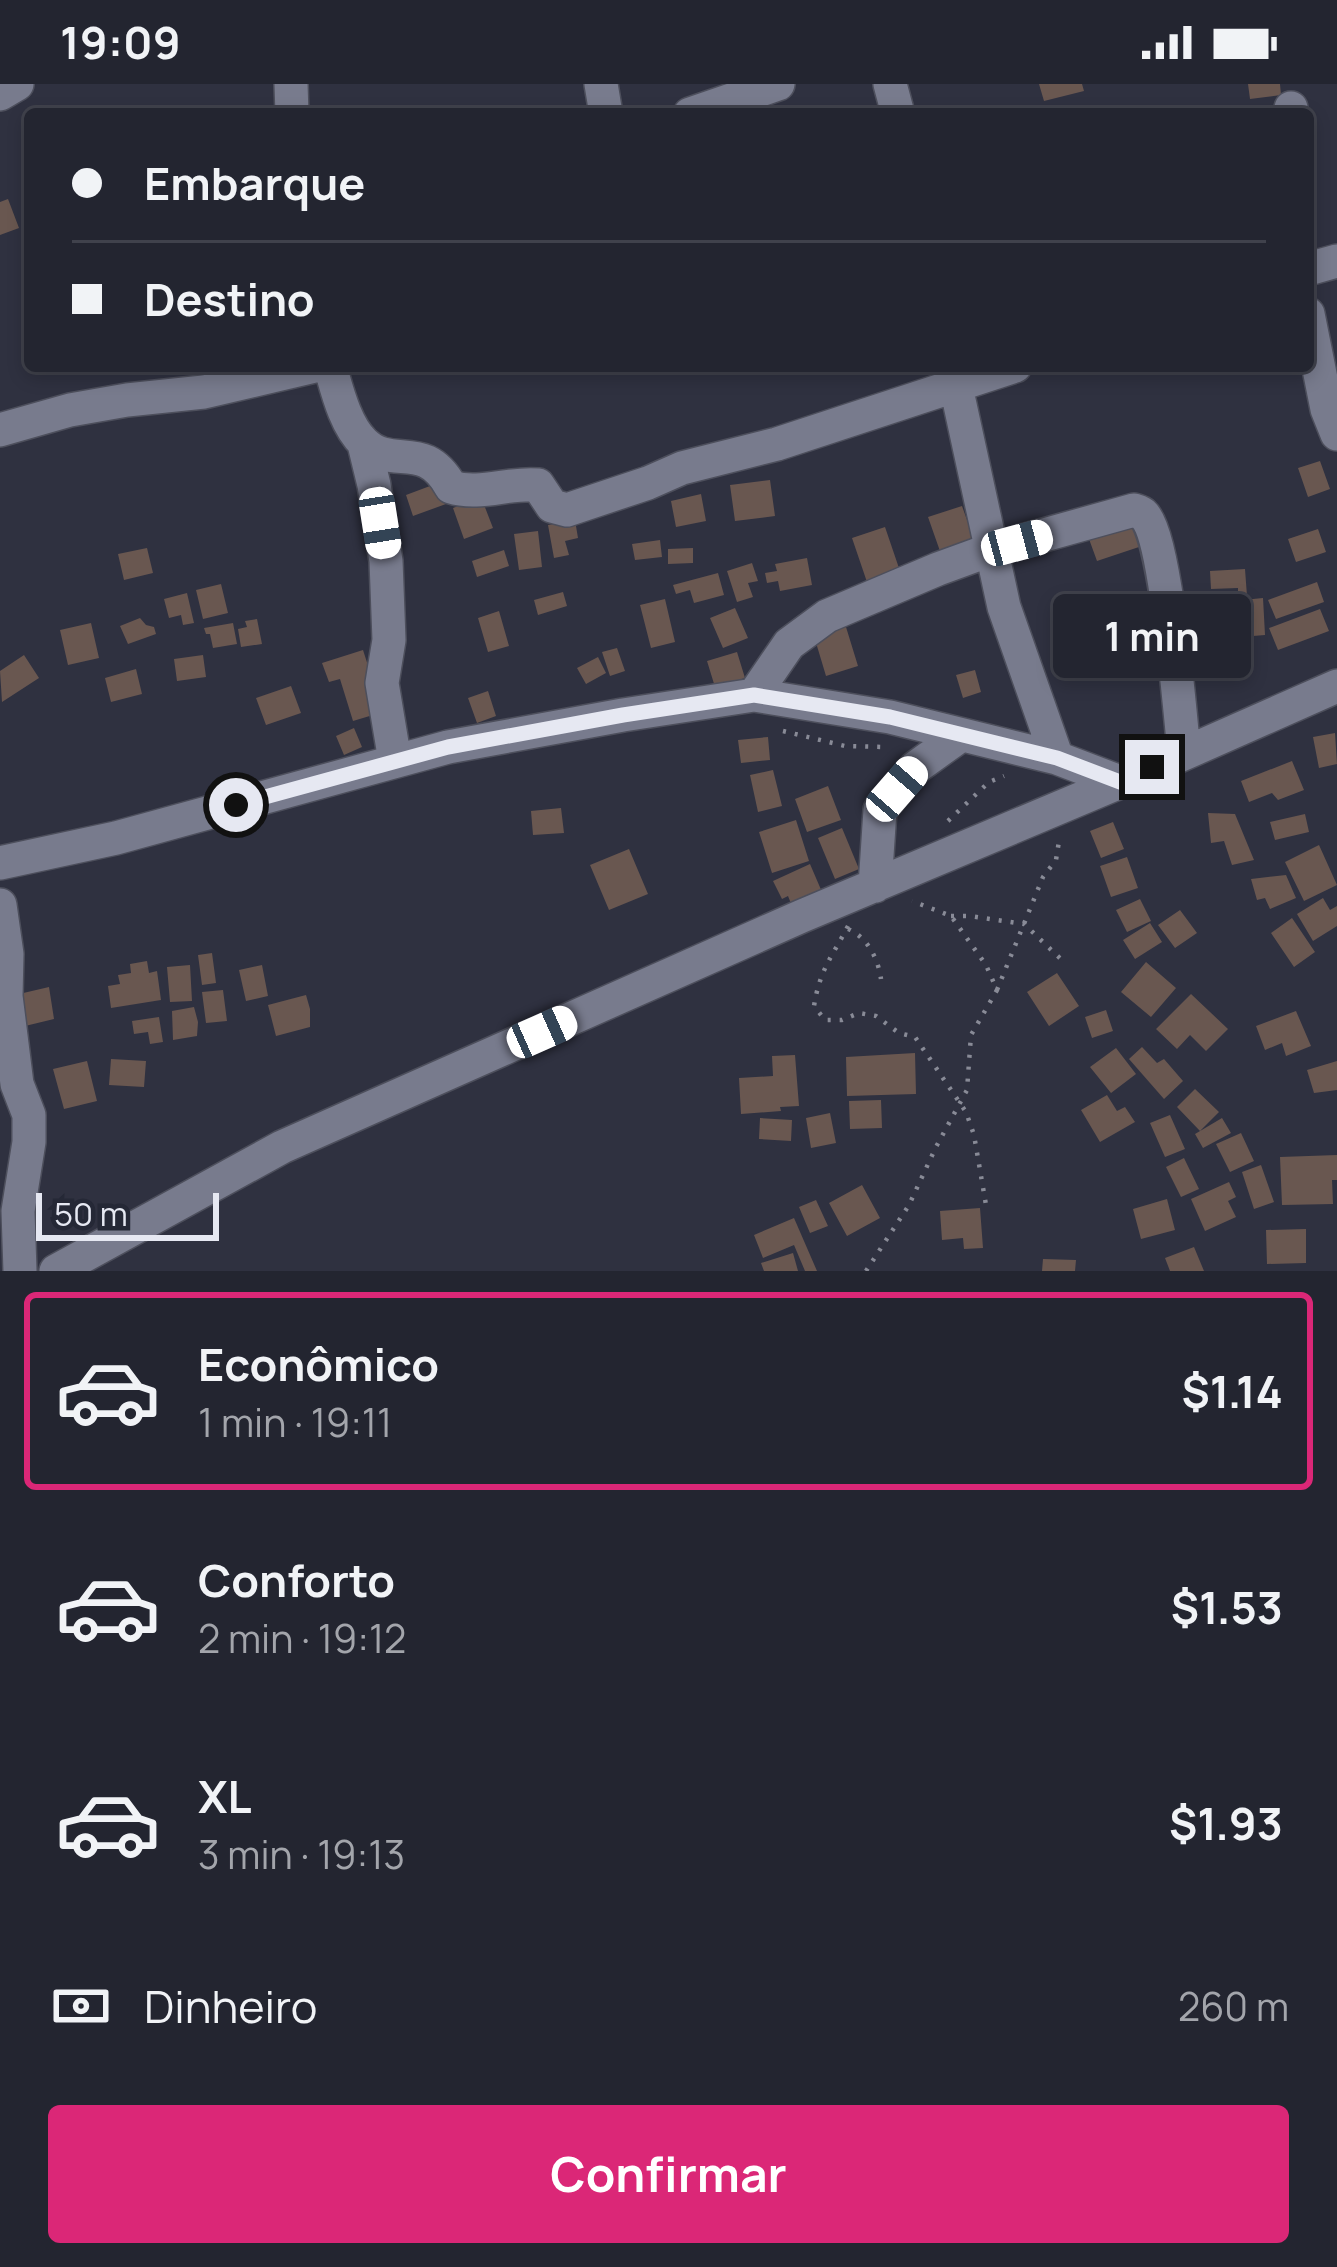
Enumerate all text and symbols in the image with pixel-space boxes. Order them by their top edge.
text: 19:09 [60,11,181,73]
text: Embarque [144,152,365,214]
text: Destino [144,268,315,330]
car [357,485,403,561]
car [978,516,1056,570]
callout: 1 min [1053,593,1251,677]
text: 1 min [1104,609,1200,663]
route end [1125,740,1179,794]
car [860,750,934,828]
route start [209,778,263,832]
car [502,1001,582,1063]
scale bar [36,1187,219,1240]
text: 50 m [54,1191,128,1236]
text: Econômico [198,1333,439,1395]
icon: car [54,1337,162,1445]
text: $1.14 [1181,1360,1283,1422]
text: 1 min · 19:11 [198,1395,392,1449]
text: Conforto [198,1549,395,1611]
icon: car [54,1553,162,1661]
text: $1.53 [1171,1576,1283,1638]
text: 2 min · 19:12 [198,1611,406,1665]
text: XL [198,1765,252,1827]
icon: car [54,1769,162,1877]
text: $1.93 [1169,1792,1283,1854]
text: 3 min · 19:13 [198,1827,405,1881]
icon: cash [48,1973,114,2039]
text: Dinheiro [144,1975,317,2037]
text: 260 m [1178,1979,1289,2033]
button: Confirmar [48,2105,1289,2243]

